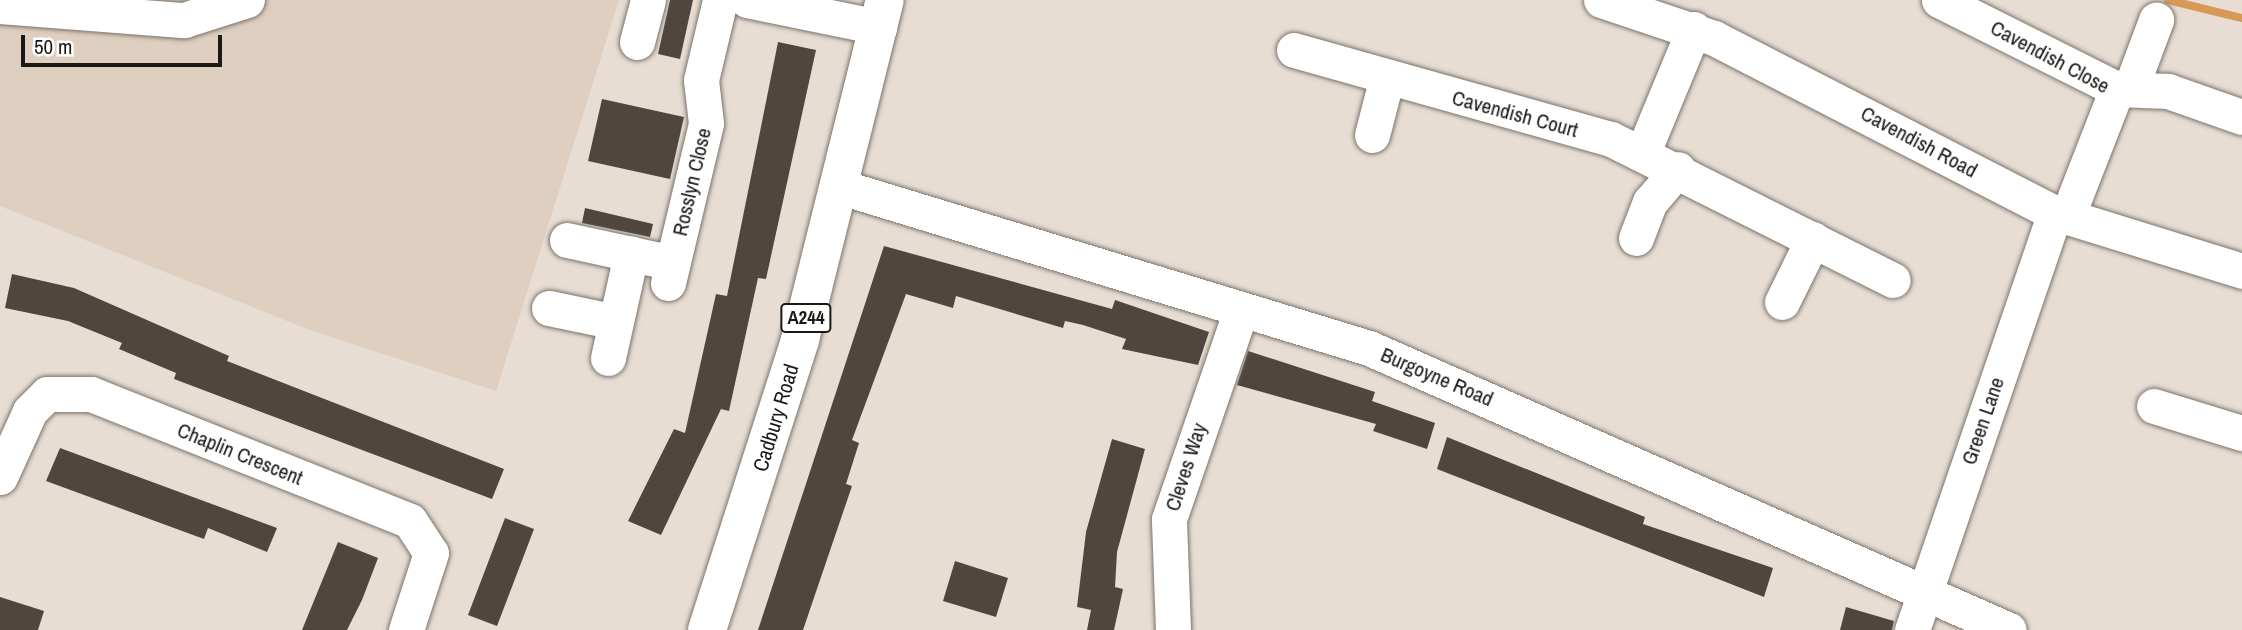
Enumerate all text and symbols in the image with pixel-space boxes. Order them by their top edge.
street label: Cavendish Close [1986,15,2114,99]
scale bar [24,21,226,65]
text: 50 m [34,32,72,61]
street label: Cavendish Court [1449,85,1581,143]
street label: Cavendish Road [1856,101,1982,183]
street label: Rosslyn Close [667,126,717,238]
road number: A244 [780,302,832,334]
street label: Burgoyne Road [1377,342,1497,412]
street label: Cadbury Road [748,361,804,475]
street label: Green Lane [1956,374,2010,468]
street label: Chaplin Crescent [174,417,306,491]
street label: Cleves Way [1160,420,1212,514]

